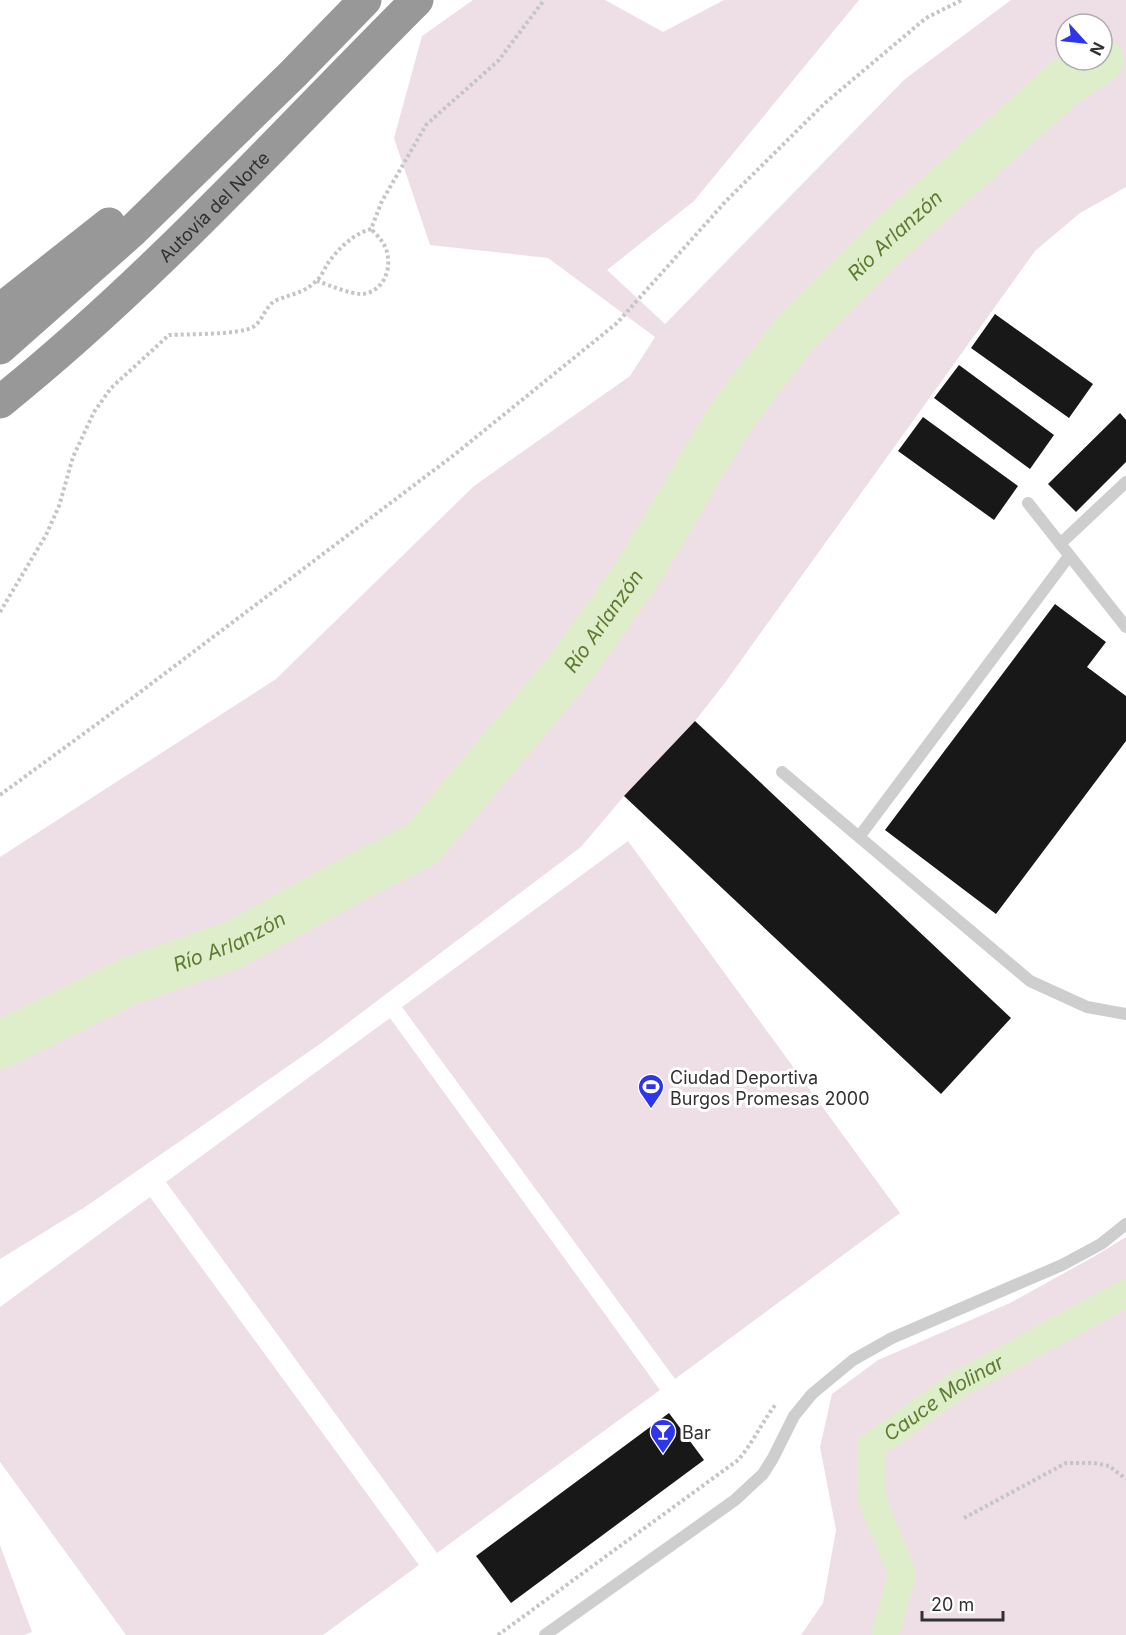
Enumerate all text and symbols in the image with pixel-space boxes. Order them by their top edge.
north arrow [1054,12,1114,72]
text: N [1086,39,1109,59]
street label: Autovía del Norte [154,147,273,266]
water label: Río Arlanzón [843,186,947,285]
water label: Río Arlanzón [559,565,648,677]
water label: Río Arlanzón [170,906,290,977]
place label: Ciudad Deportiva Burgos Promesas 2000 [670,1067,870,1109]
sports icon: Ciudad Deportiva Burgos Promesas 2000 [636,1072,666,1110]
water label: Cauce Molinar [879,1350,1008,1446]
bar icon: Bar [648,1417,678,1455]
place label: Bar [682,1422,711,1443]
scale bar [922,1584,1003,1622]
text: 20 m [931,1594,974,1615]

